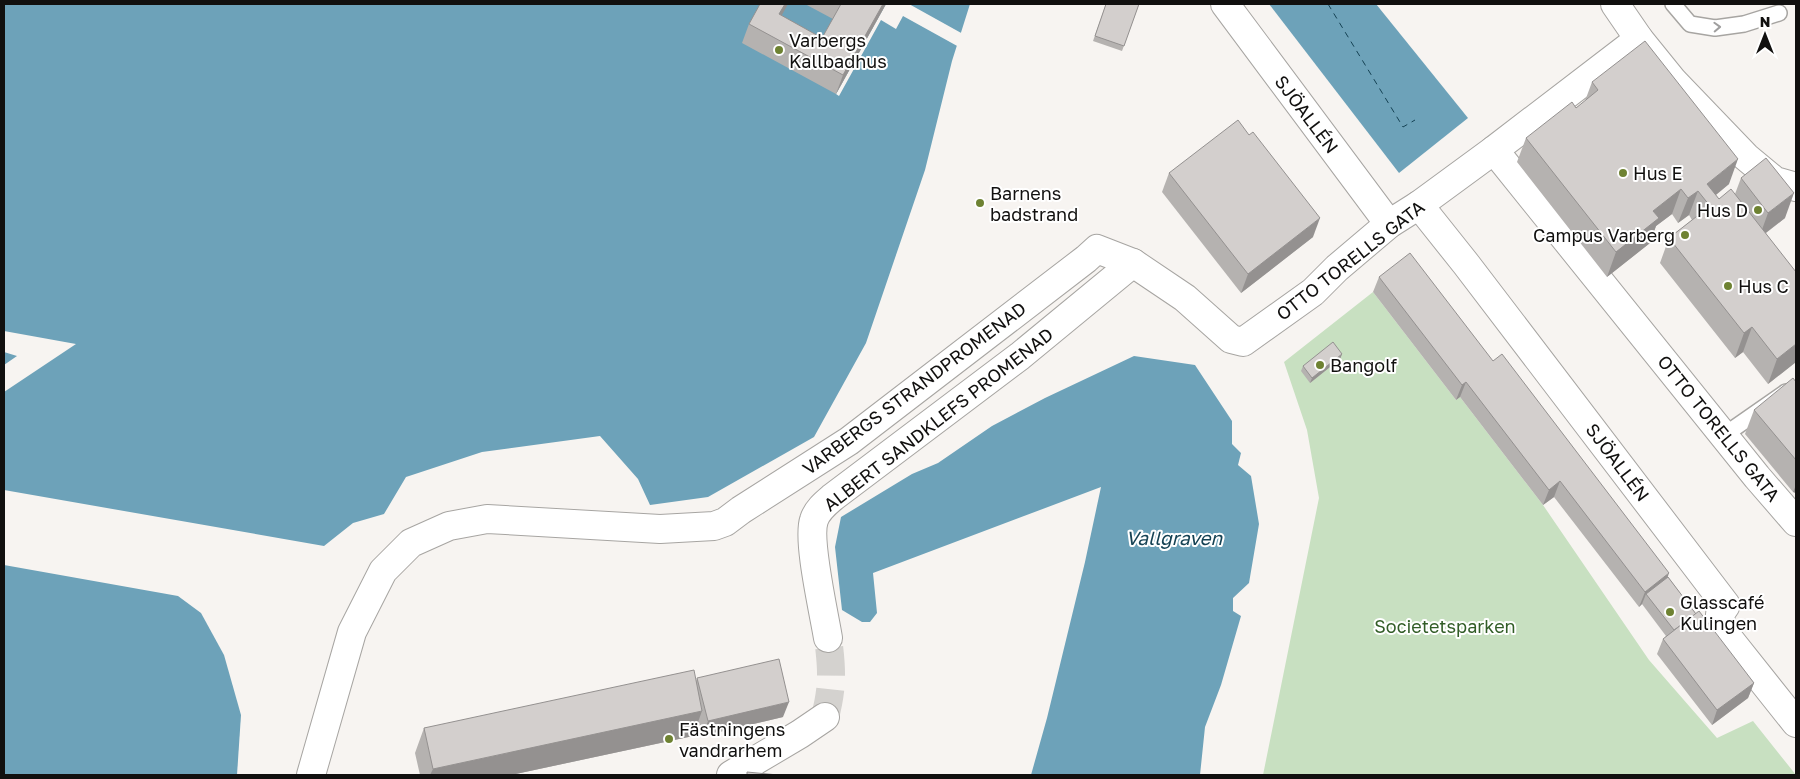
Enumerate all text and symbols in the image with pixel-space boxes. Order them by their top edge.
north arrow [1740,10,1790,60]
text: N [1760,13,1770,30]
one-way arrow [1714,22,1722,32]
place label: Varbergs Kallbadhus [789,29,887,72]
marker: Varbergs Kallbadhus [773,44,785,56]
street label: SJÖALLÉN [1271,71,1343,157]
place label: Hus E [1633,162,1683,184]
marker: Hus E [1617,167,1629,179]
place label: Barnens badstrand [990,182,1078,225]
street label: OTTO TORELLS GATA [1272,195,1428,325]
marker: Barnens badstrand [974,197,986,209]
place label: Hus D [1697,199,1748,221]
marker: Hus D [1752,204,1764,216]
place label: Campus Varberg [1533,224,1675,246]
marker: Campus Varberg [1679,229,1691,241]
place label: Hus C [1738,275,1789,297]
marker: Hus C [1722,280,1734,292]
street label: VARBERGS STRANDPROMENAD [798,297,1030,479]
street label: ALBERT SANDKLEFS PROMENAD [819,323,1057,515]
street label: OTTO TORELLS GATA [1653,350,1785,506]
place label: Bangolf [1330,354,1398,376]
marker: Bangolf [1314,359,1326,371]
street label: SJÖALLÉN [1582,419,1654,505]
water label: Vallgraven [1126,526,1224,549]
place label: Glasscafé Kulingen [1680,591,1765,634]
marker: Glasscafé Kulingen [1664,606,1676,618]
park label: Societetsparken [1374,615,1516,637]
place label: Fästningens vandrarhem [679,718,785,761]
marker: Fästningens vandrarhem [663,733,675,745]

